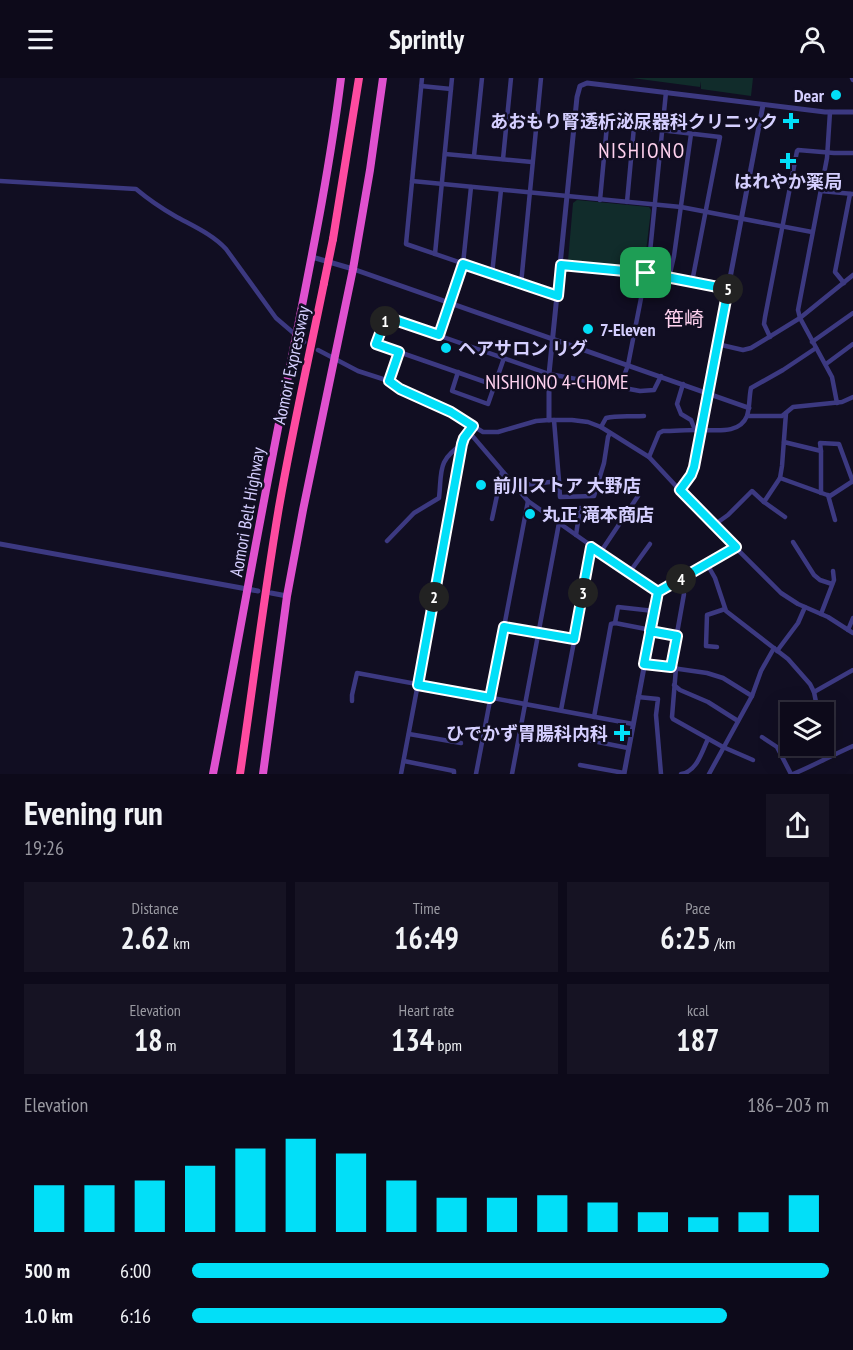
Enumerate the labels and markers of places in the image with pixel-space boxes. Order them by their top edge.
place label: Dear [794,84,825,107]
marker: Dear [829,88,843,102]
place label: あおもり腎透析泌尿器科クリニック [490,110,778,133]
marker: あおもり腎透析泌尿器科クリニック [782,112,800,130]
marker: はれやか薬局 [781,154,795,168]
place label: はれやか薬局 [734,170,842,193]
pin [620,247,671,298]
pin: 5 [713,274,743,304]
pin: 1 [370,306,400,336]
place label: 7-Eleven [600,318,656,341]
marker: 7-Eleven [581,322,595,336]
place label: ヘアサロン リグ [458,337,588,360]
marker: ヘアサロン リグ [439,341,453,355]
place label: 前川ストア 大野店 [493,474,641,497]
marker: 前川ストア 大野店 [474,478,488,492]
place label: 丸正 滝本商店 [542,503,654,526]
marker: 丸正 滝本商店 [523,507,537,521]
pin: 4 [666,564,696,594]
pin: 3 [568,578,598,608]
pin: 2 [419,582,449,612]
place label: ひでかず胃腸科内科 [446,722,608,745]
marker: ひでかず胃腸科内科 [613,724,631,742]

